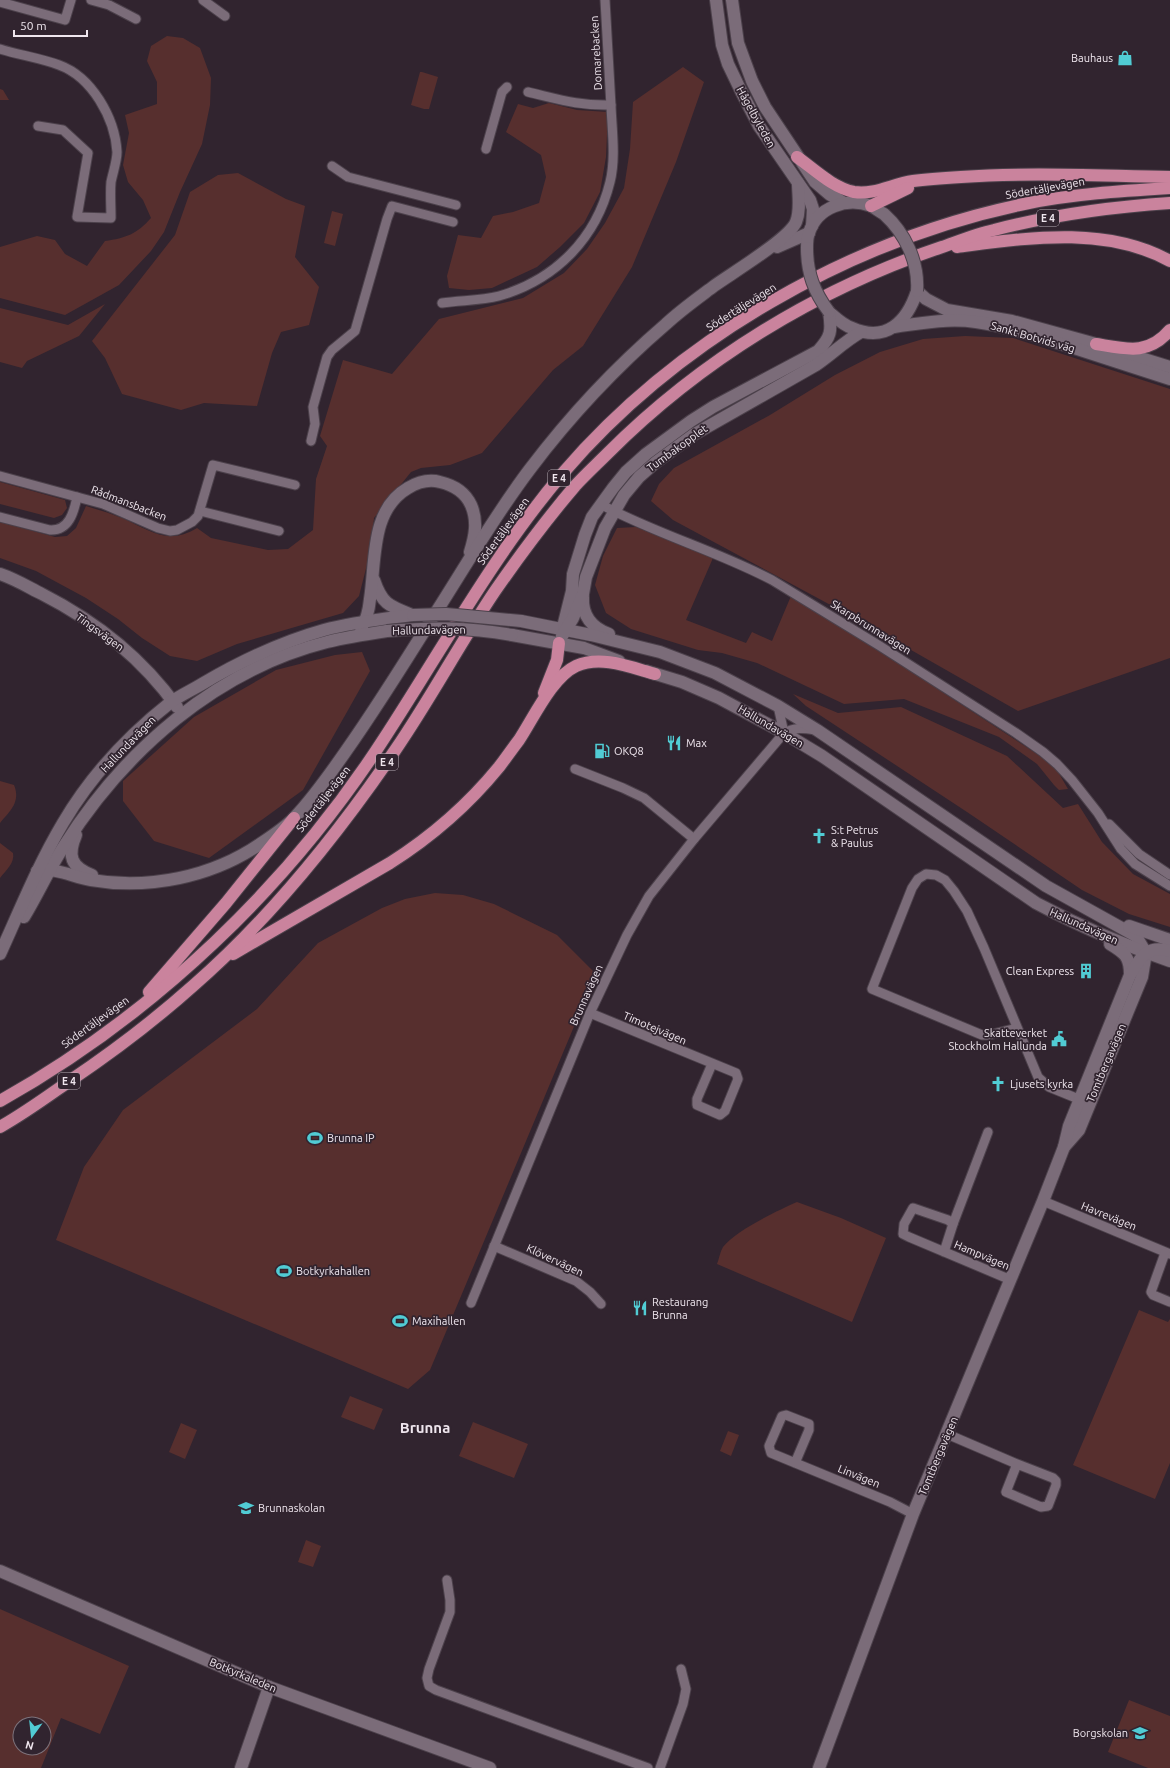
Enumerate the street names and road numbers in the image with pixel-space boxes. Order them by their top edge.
street label: Domarebacken [588,15,604,91]
street label: Hågelbyleden [734,84,778,150]
street label: Södertäljevägen [1004,175,1086,201]
road number: E 4 [1037,210,1059,226]
street label: Södertäljevägen [704,281,778,333]
street label: Sankt Botvids väg [990,319,1076,355]
street label: Tumbakopplet [645,422,710,474]
road number: E 4 [548,470,570,486]
street label: Rådmansbacken [89,483,169,523]
street label: Södertäljevägen [475,495,531,567]
street label: Skarpbrunnavägen [829,597,913,657]
street label: Tingsvägen [74,611,126,653]
street label: Hallundavägen [392,623,466,637]
street label: Hallundavägen [736,702,806,750]
street label: Hallundavägen [98,713,158,775]
road number: E 4 [376,754,398,770]
street label: Södertäljevägen [294,764,352,834]
street label: Hallundavägen [1048,906,1120,946]
street label: Brunnavägen [567,963,605,1027]
street label: Södertäljevägen [59,994,131,1050]
street label: Timotejvägen [622,1009,688,1047]
street label: Tomtbergavägen [1084,1022,1128,1104]
road number: E 4 [58,1073,80,1089]
street label: Havrevägen [1080,1199,1138,1233]
street label: Hampvägen [953,1238,1011,1272]
street label: Klövervägen [525,1242,585,1278]
street label: Tomtbergavägen [916,1415,960,1497]
street label: Linvägen [836,1462,882,1490]
street label: Botkyrkaleden [208,1655,278,1695]

